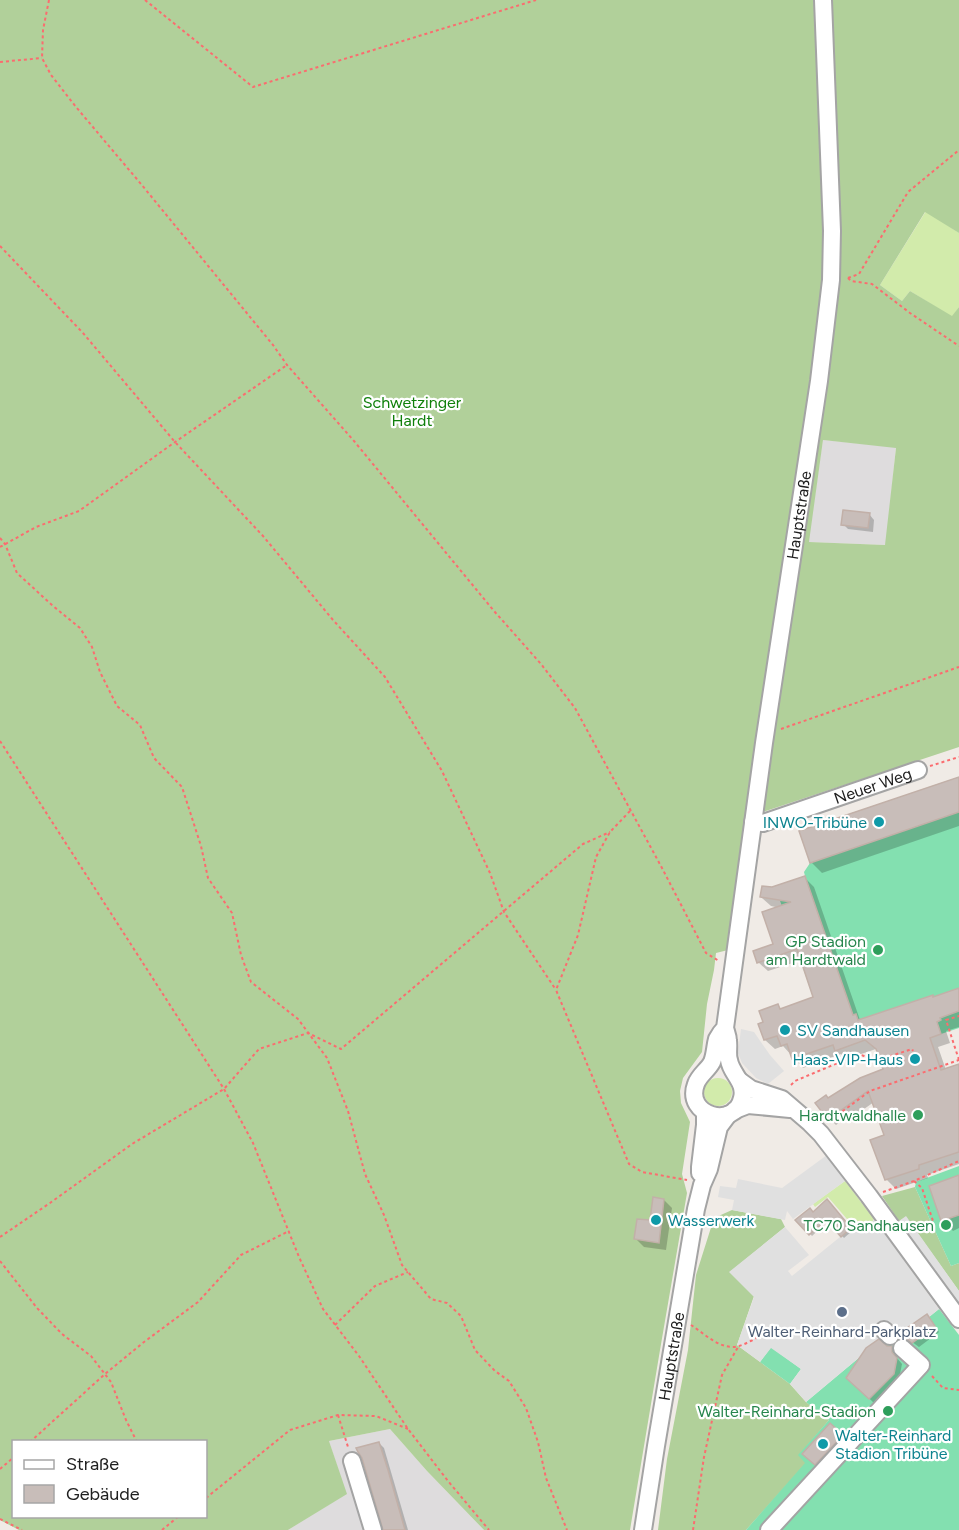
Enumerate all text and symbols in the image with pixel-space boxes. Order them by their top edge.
park label: Schwetzinger Hardt [363,393,462,430]
street label: Hauptstraße [783,469,815,561]
street label: Neuer Weg [831,763,914,808]
place label: INWO-Tribüne [763,813,867,832]
marker: INWO-Tribüne [872,815,886,829]
place label: GP Stadion am Hardtwald [766,932,866,969]
marker: GP Stadion am Hardtwald [871,943,885,957]
place label: SV Sandhausen [797,1021,909,1040]
marker: SV Sandhausen [778,1023,792,1037]
place label: Haas-VIP-Haus [793,1050,903,1069]
marker: Haas-VIP-Haus [908,1052,922,1066]
place label: Hardtwaldhalle [799,1106,906,1125]
marker: Hardtwaldhalle [911,1108,925,1122]
place label: Wasserwerk [668,1211,754,1230]
marker: Wasserwerk [649,1213,663,1227]
place label: TC70 Sandhausen [803,1216,934,1235]
marker: TC70 Sandhausen [939,1218,953,1232]
marker: Walter-Reinhard-Parkplatz [835,1305,849,1319]
street label: Hauptstraße [654,1310,688,1402]
place label: Walter-Reinhard-Parkplatz [748,1322,936,1341]
place label: Walter-Reinhard-Stadion [698,1402,876,1421]
marker: Walter-Reinhard-Stadion [881,1404,895,1418]
place label: Walter-Reinhard Stadion Tribüne [835,1426,951,1463]
marker: Walter-Reinhard Stadion Tribüne [816,1437,830,1451]
legend [12,1440,207,1518]
text: Straße [66,1453,119,1475]
text: Gebäude [66,1483,140,1505]

